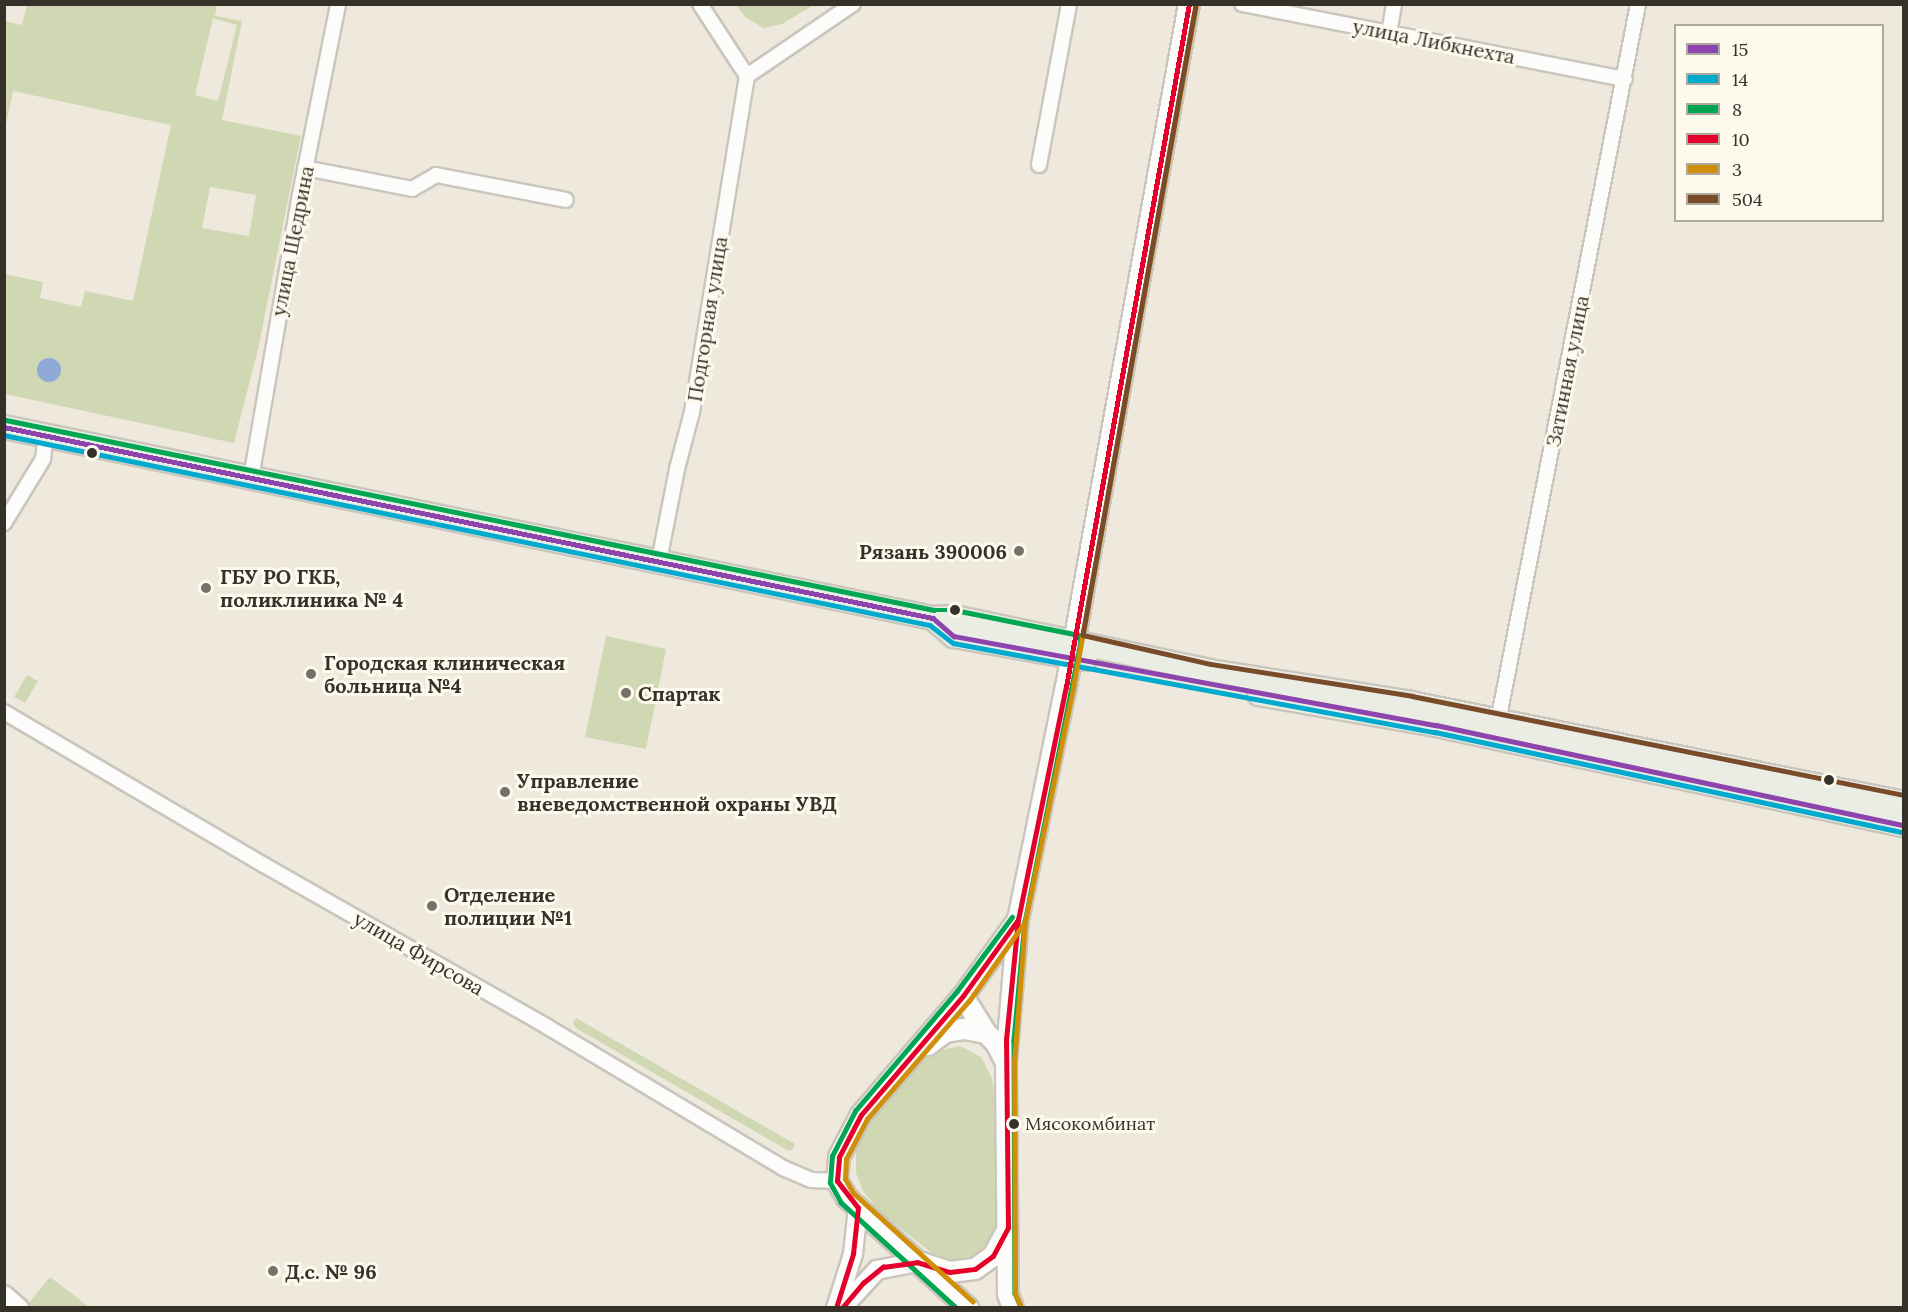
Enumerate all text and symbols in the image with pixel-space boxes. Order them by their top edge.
street label: улица Либкнехта [1351,13,1517,69]
legend [1674,24,1884,222]
text: 15 [1732,38,1748,61]
text: 14 [1732,68,1748,91]
text: 8 [1732,98,1742,121]
text: 10 [1732,128,1750,151]
text: 3 [1732,158,1742,181]
street label: улица Щедрина [266,164,318,318]
text: 504 [1732,188,1763,211]
street label: Подгорная улица [682,235,732,403]
street label: Затинная улица [1541,293,1593,449]
unlabelled marker [86,447,98,459]
place label: Рязань 390006 [859,539,1007,563]
marker: Рязань 390006 [1012,544,1026,558]
place label: ГБУ РО ГКБ, поликлиника № 4 [220,564,403,611]
marker: ГБУ РО ГКБ, поликлиника № 4 [197,579,215,597]
unlabelled marker [949,604,961,616]
place label: Городская клиническая больница №4 [324,650,565,697]
marker: Городская клиническая больница №4 [302,665,320,683]
place label: Спартак [638,681,720,705]
marker: Спартак [619,686,633,700]
place label: Управление вневедомственной охраны УВД [517,768,837,815]
unlabelled marker [1823,774,1835,786]
marker: Управление вневедомственной охраны УВД [498,785,512,799]
place label: Отделение полиции №1 [444,882,572,929]
marker: Отделение полиции №1 [425,899,439,913]
street label: улица Фирсова [350,906,488,1000]
place label: Мясокомбинат [1025,1113,1155,1135]
marker: Мясокомбинат [1008,1118,1020,1130]
place label: Д.с. № 96 [285,1259,377,1283]
marker: Д.с. № 96 [266,1264,280,1278]

